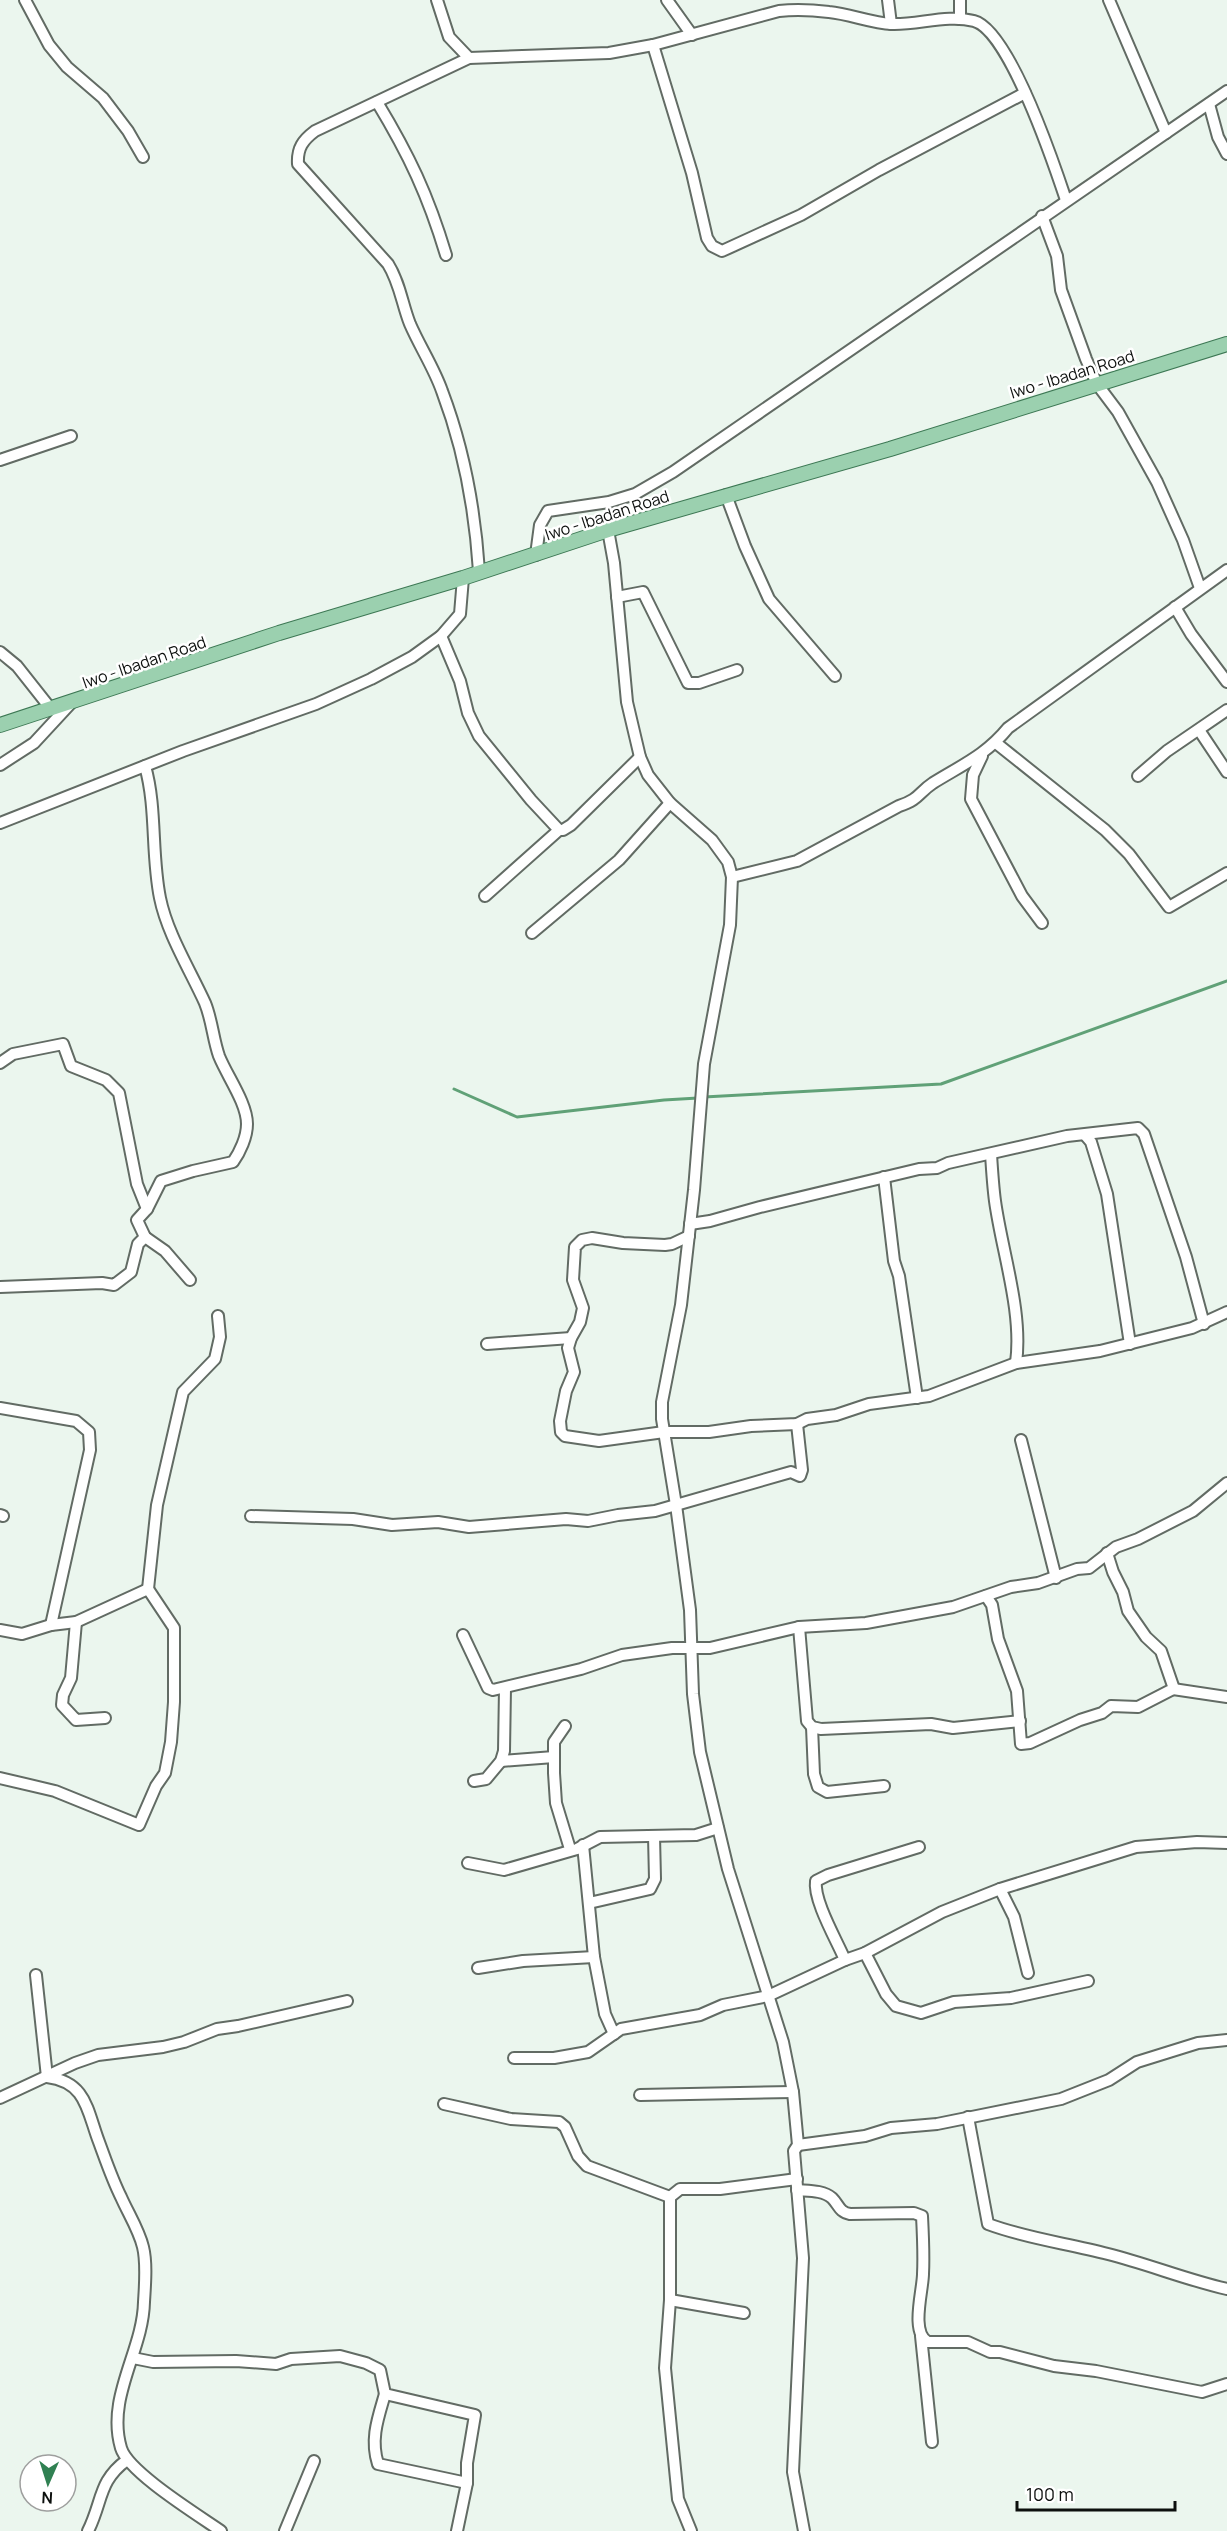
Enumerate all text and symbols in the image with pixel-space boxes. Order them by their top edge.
street label: Iwo - Ibadan Road [1007,345,1137,403]
street label: Iwo - Ibadan Road [542,485,672,545]
street label: Iwo - Ibadan Road [79,631,209,693]
north arrow [18,2453,78,2513]
scale bar [1017,2474,1174,2512]
text: 100 m [1026,2482,1074,2506]
text: N [41,2487,54,2509]

